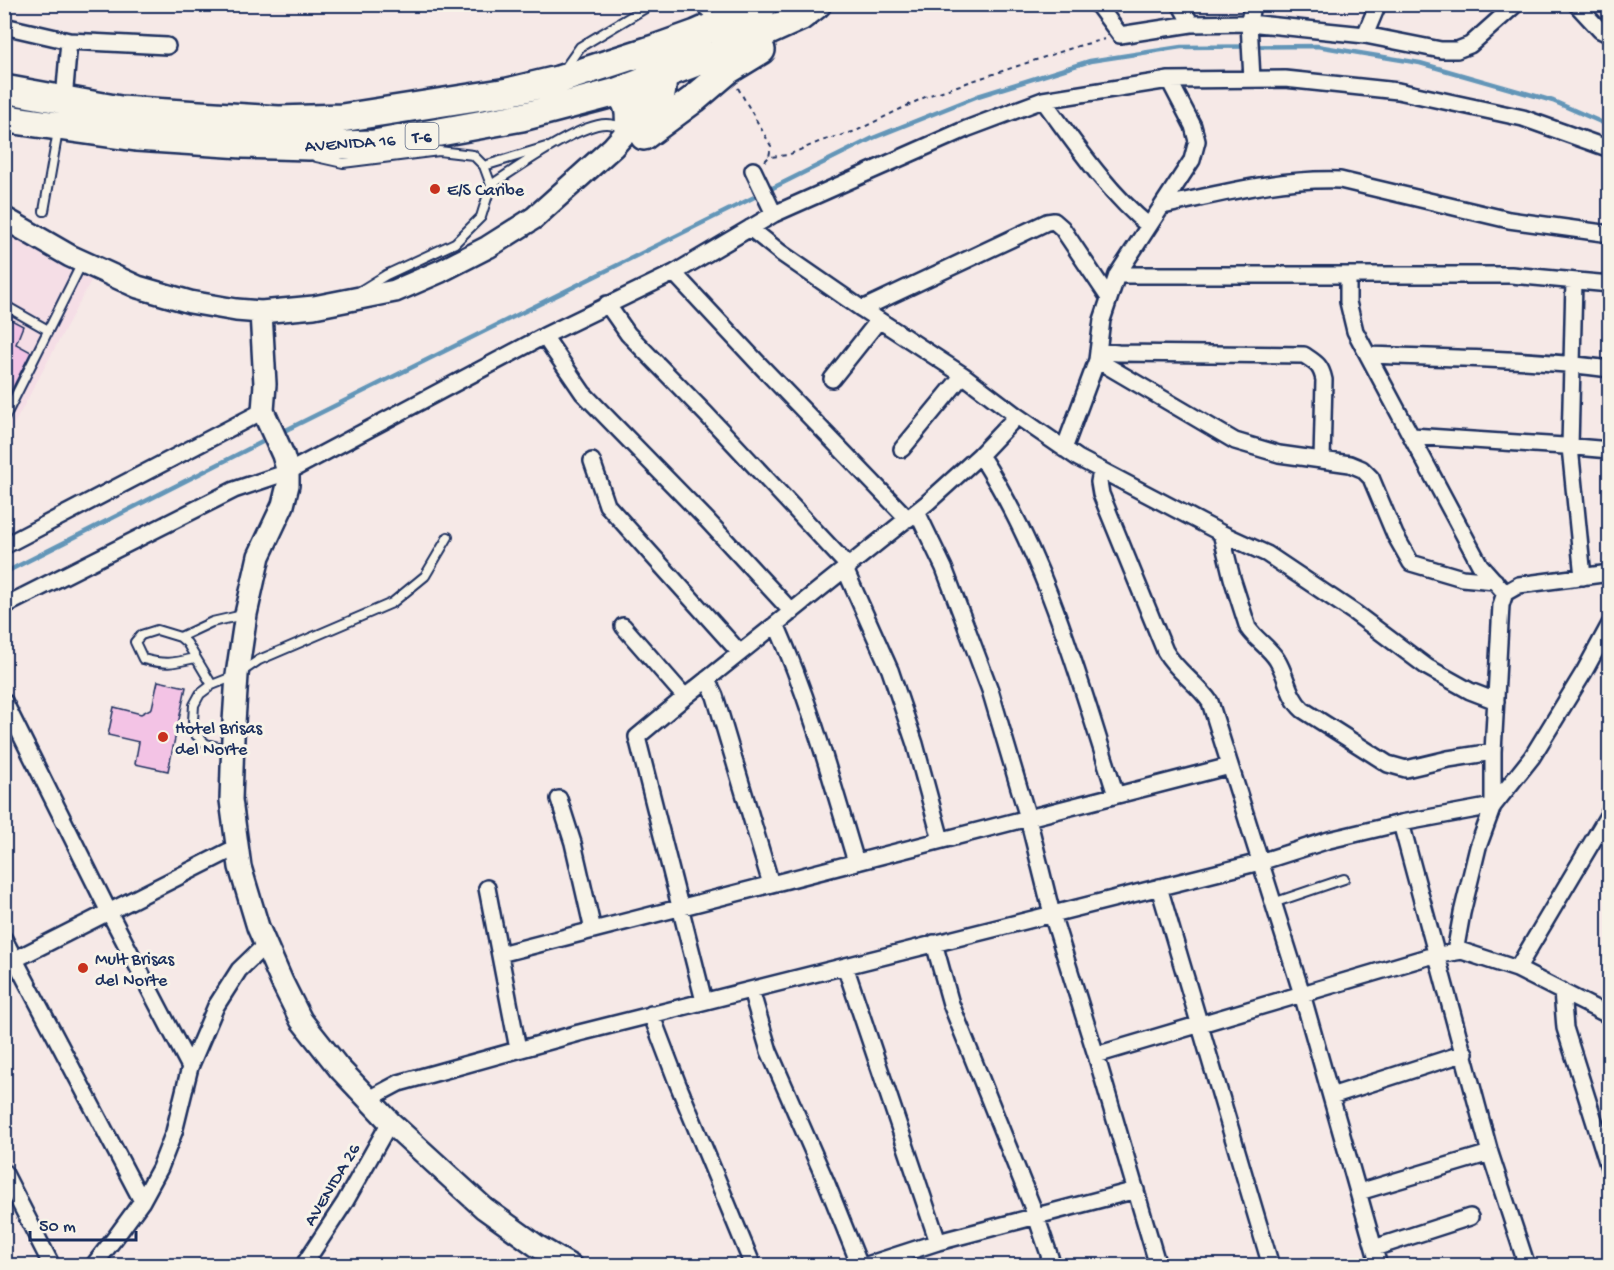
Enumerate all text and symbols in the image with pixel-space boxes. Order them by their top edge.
road number: T-6 [406,123,438,149]
street label: AVENIDA 16 [304,131,397,158]
place label: E/S Caribe [447,181,525,202]
marker: E/S Caribe [428,182,442,196]
place label: Hotel Brisas del Norte [175,719,264,761]
marker: Hotel Brisas del Norte [156,730,170,744]
place label: Mult Brisas del Norte [95,950,176,992]
marker: Mult Brisas del Norte [76,961,90,975]
street label: AVENIDA 26 [300,1139,366,1230]
scale bar [30,1204,136,1242]
text: 50 m [39,1217,76,1238]

